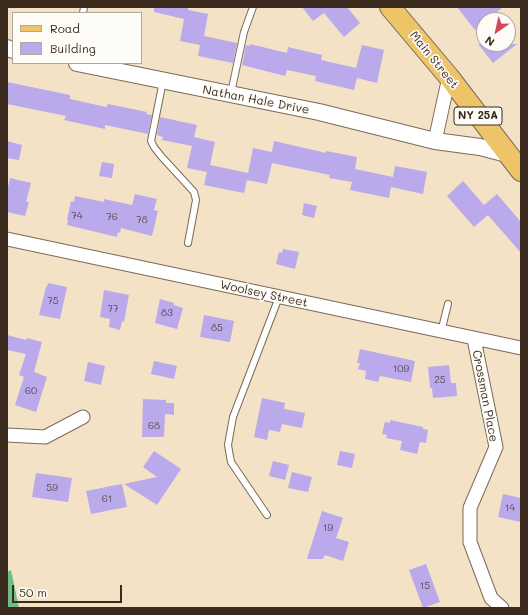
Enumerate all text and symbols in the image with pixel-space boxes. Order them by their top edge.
legend [12,12,142,64]
north arrow [476,12,516,52]
text: Road [50,20,80,36]
street label: Main Street [407,29,461,91]
text: N [482,33,497,50]
text: Building [50,40,96,56]
street label: Nathan Hale Drive [201,83,311,117]
road number: NY 25A [454,107,502,125]
house number: 74 [71,210,83,222]
house number: 76 [106,211,118,223]
house number: 78 [136,214,148,226]
street label: Woolsey Street [219,278,309,310]
house number: 75 [47,295,59,307]
house number: 77 [107,303,119,315]
house number: 83 [161,307,173,319]
house number: 85 [211,322,223,334]
street label: Crossman Place [469,349,501,443]
house number: 109 [393,363,409,375]
house number: 25 [434,374,446,386]
house number: 60 [25,385,37,397]
house number: 68 [148,420,160,432]
house number: 59 [46,482,58,494]
house number: 61 [102,493,112,505]
house number: 14 [505,502,515,514]
house number: 19 [323,522,333,534]
scale bar [14,577,124,603]
house number: 15 [420,580,430,592]
text: 50 m [19,584,47,600]

